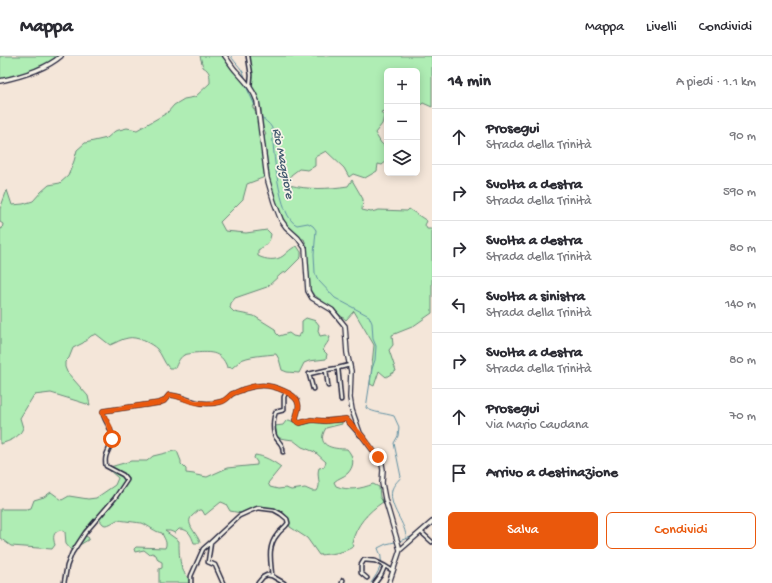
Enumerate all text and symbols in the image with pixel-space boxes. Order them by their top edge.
text: Mappa [20,16,73,39]
text: Mappa [585,19,624,36]
text: Livelli [646,19,677,36]
text: Condividi [699,19,752,36]
map controls [384,68,420,176]
button: + [384,68,420,104]
text: 14 min [448,72,491,92]
text: A piedi · 1.1 km [676,75,756,90]
button: − [384,104,420,140]
text: Prosegui [486,120,539,138]
icon: ahead [448,126,470,148]
water label: Rio Maggiore [268,127,297,201]
text: 90 m [730,129,756,144]
text: Strada della Trinità [486,138,591,153]
button: layers [384,140,420,176]
text: Svolta a destra [486,176,582,194]
icon: right [448,182,470,204]
text: 590 m [723,185,756,200]
text: Strada della Trinità [486,194,591,209]
text: Svolta a destra [486,232,582,250]
icon: right [448,238,470,260]
text: 80 m [729,241,756,256]
text: Strada della Trinità [486,250,591,265]
text: Svolta a sinistra [486,288,585,306]
icon: left [448,294,470,316]
text: 140 m [725,297,756,312]
text: Strada della Trinità [486,306,591,321]
text: Svolta a destra [486,344,582,362]
icon: right [448,350,470,372]
text: 80 m [729,353,756,368]
text: Strada della Trinità [486,362,591,377]
text: Prosegui [486,400,539,418]
icon: ahead [448,406,470,428]
text: 70 m [730,409,756,424]
text: Via Mario Caudana [486,418,588,433]
route start [103,430,121,448]
route end [369,448,387,466]
icon: arrive [448,462,470,484]
text: Arrivo a destinazione [486,464,618,482]
button: Salva [448,512,598,549]
button: Condividi [606,512,756,549]

